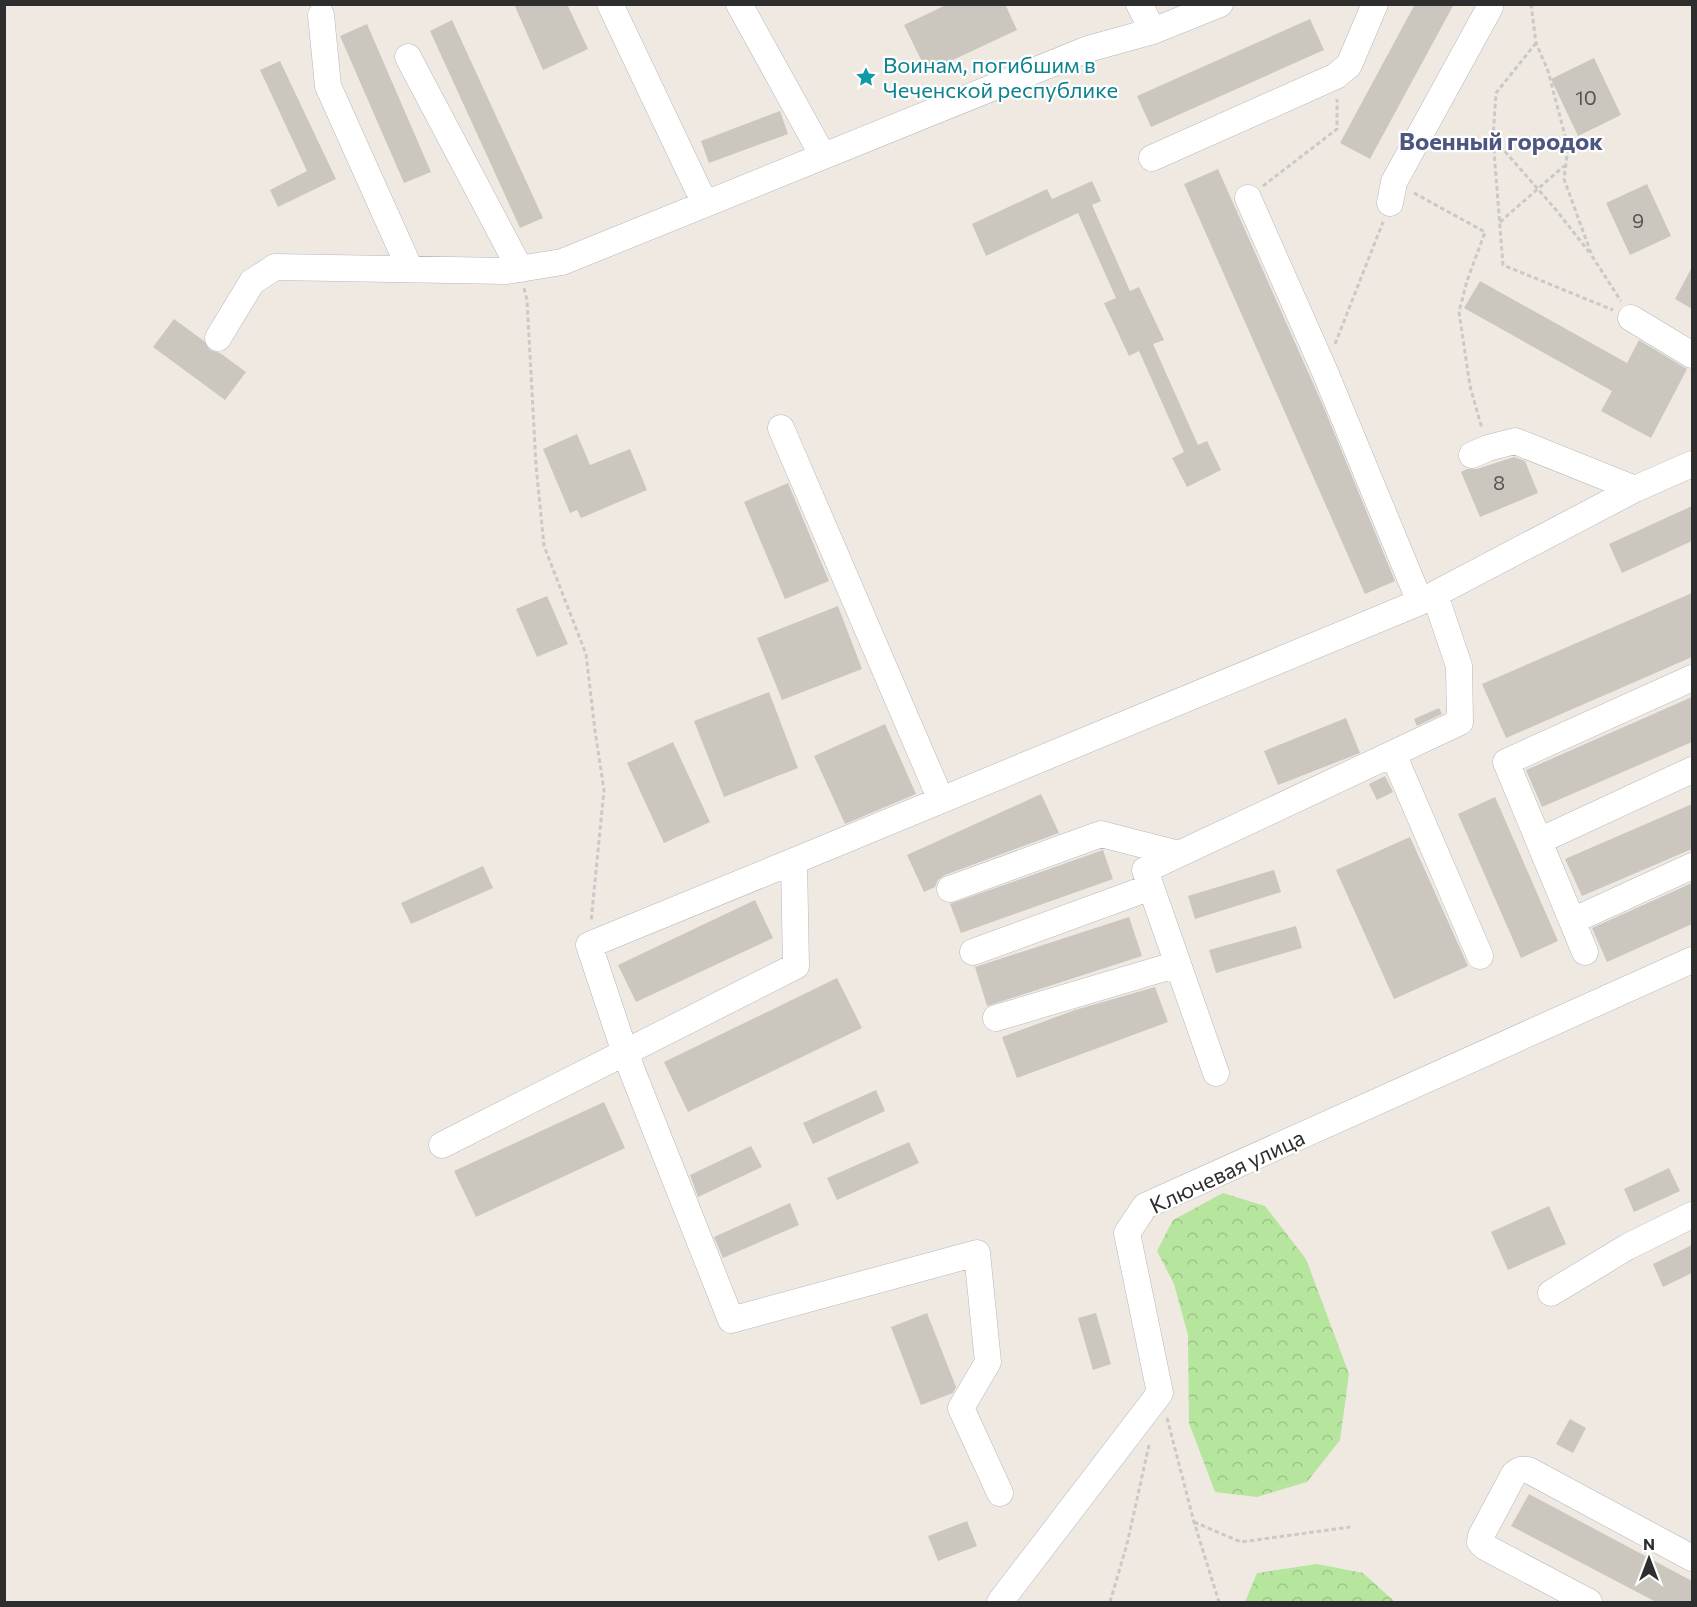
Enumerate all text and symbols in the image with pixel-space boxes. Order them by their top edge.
place label: Воинам, погибшим в Чеченской республике [883,51,1118,103]
place icon: Воинам, погибшим в Чеченской республике [854,65,878,89]
house number: 10 [1575,85,1597,109]
district label: Военный городок [1399,126,1603,155]
house number: 9 [1632,208,1644,232]
house number: 8 [1493,470,1505,494]
street label: Ключевая улица [1145,1123,1309,1219]
north arrow [1619,1529,1679,1589]
text: N [1643,1534,1655,1553]

